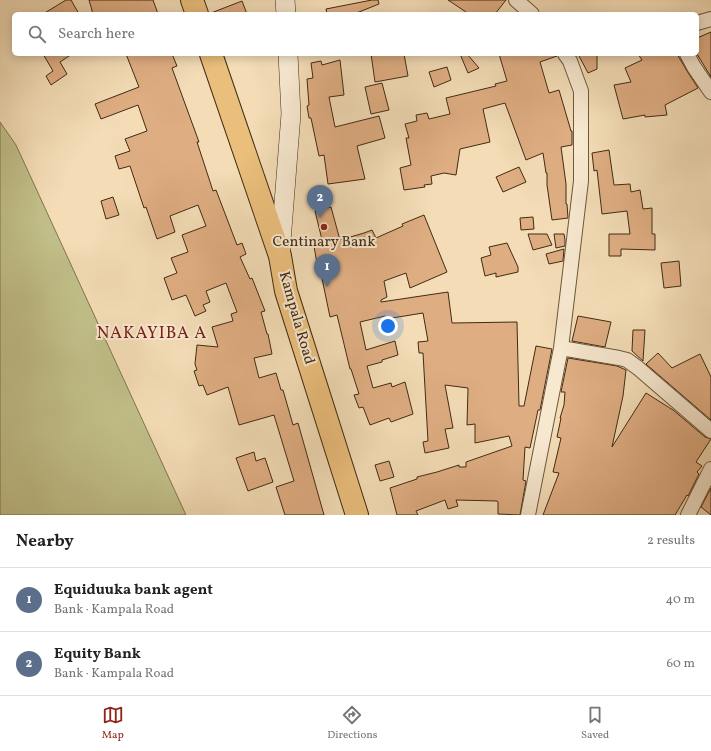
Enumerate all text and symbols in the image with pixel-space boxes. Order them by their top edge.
search box [12,12,699,56]
icon: search [26,23,48,45]
text: Search here [58,24,135,45]
pin: 2 [307,185,333,218]
marker: Centinary Bank [319,222,329,232]
place label: Centinary Bank [273,232,375,253]
pin: 1 [314,254,340,287]
street label: Kampala Road [273,269,319,367]
your location [378,316,398,336]
district label: NAKAYIBA A [97,322,207,345]
text: Nearby [16,530,74,553]
text: 2 results [647,532,695,550]
text: Equiduuka bank agent [54,580,213,601]
text: 1 [26,591,32,609]
text: 40 m [666,591,695,609]
text: Bank · Kampala Road [54,601,174,619]
text: Equity Bank [54,644,141,665]
text: 2 [26,655,32,673]
text: 60 m [667,655,695,673]
text: Bank · Kampala Road [54,665,174,683]
tab: Map [102,704,124,743]
tab: Directions [327,704,378,743]
tab: Saved [581,704,609,743]

